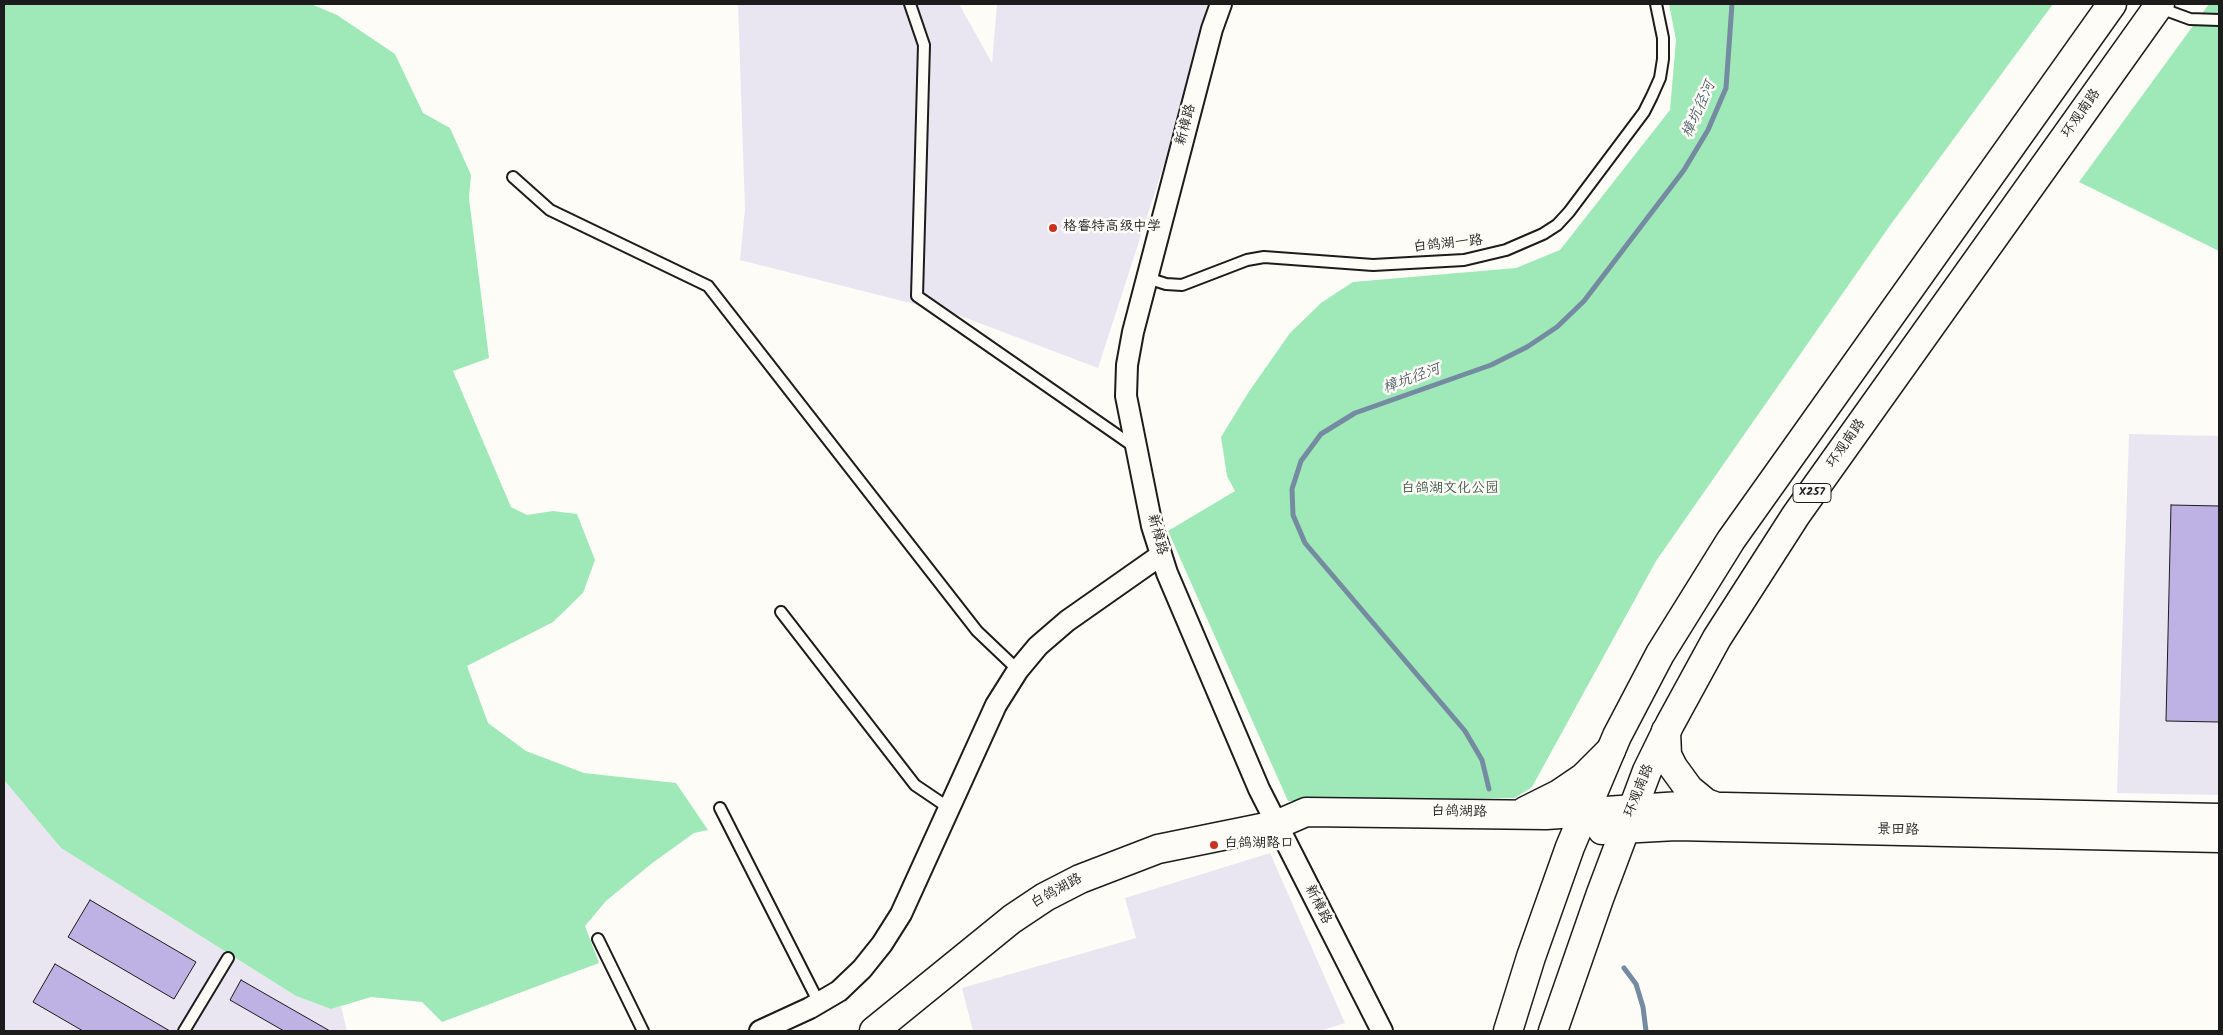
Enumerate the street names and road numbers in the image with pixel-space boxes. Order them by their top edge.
street label: 环观南路 [2059,86,2105,142]
street label: 新樟路 [1173,103,1201,147]
street label: 白鸽湖一路 [1412,233,1484,257]
street label: 环观南路 [1824,416,1870,472]
road number: X257 [1793,483,1831,502]
street label: 新樟路 [1142,513,1170,557]
street label: 环观南路 [1622,762,1658,820]
street label: 白鸽湖路 [1431,804,1487,822]
street label: 景田路 [1877,822,1919,840]
street label: 白鸽湖路 [1028,871,1086,913]
street label: 新樟路 [1300,882,1334,928]

